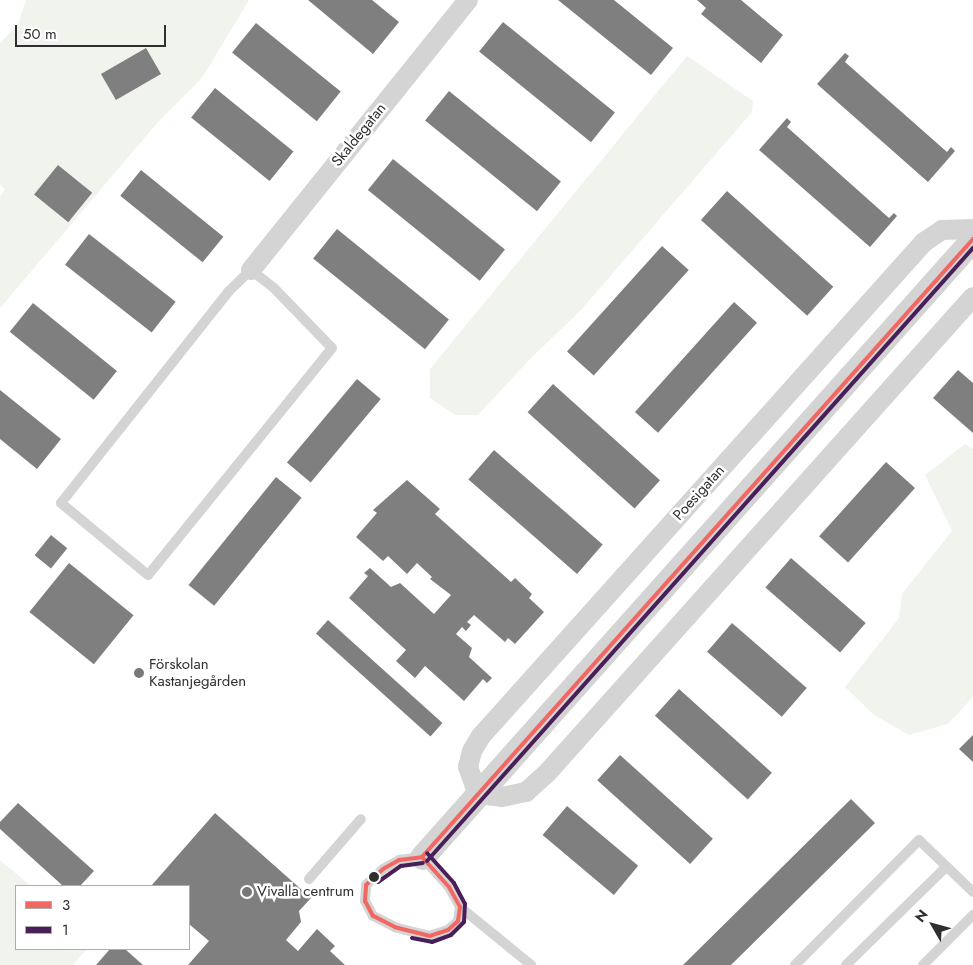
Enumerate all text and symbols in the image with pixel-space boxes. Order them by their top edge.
scale bar [18,15,169,47]
text: 50 m [23,23,57,45]
street label: Skaldegatan [328,100,390,170]
street label: Poesigatan [670,462,728,524]
place label: Förskolan Kastanjegården [149,655,246,690]
marker: Förskolan Kastanjegården [133,667,145,679]
unlabelled marker [369,872,379,882]
place label: Vivalla centrum [257,883,354,901]
legend [15,885,190,950]
marker: Vivalla centrum [241,886,253,898]
text: 3 [62,894,70,916]
north arrow [908,900,958,950]
text: N [910,905,932,926]
text: 1 [62,919,69,941]

